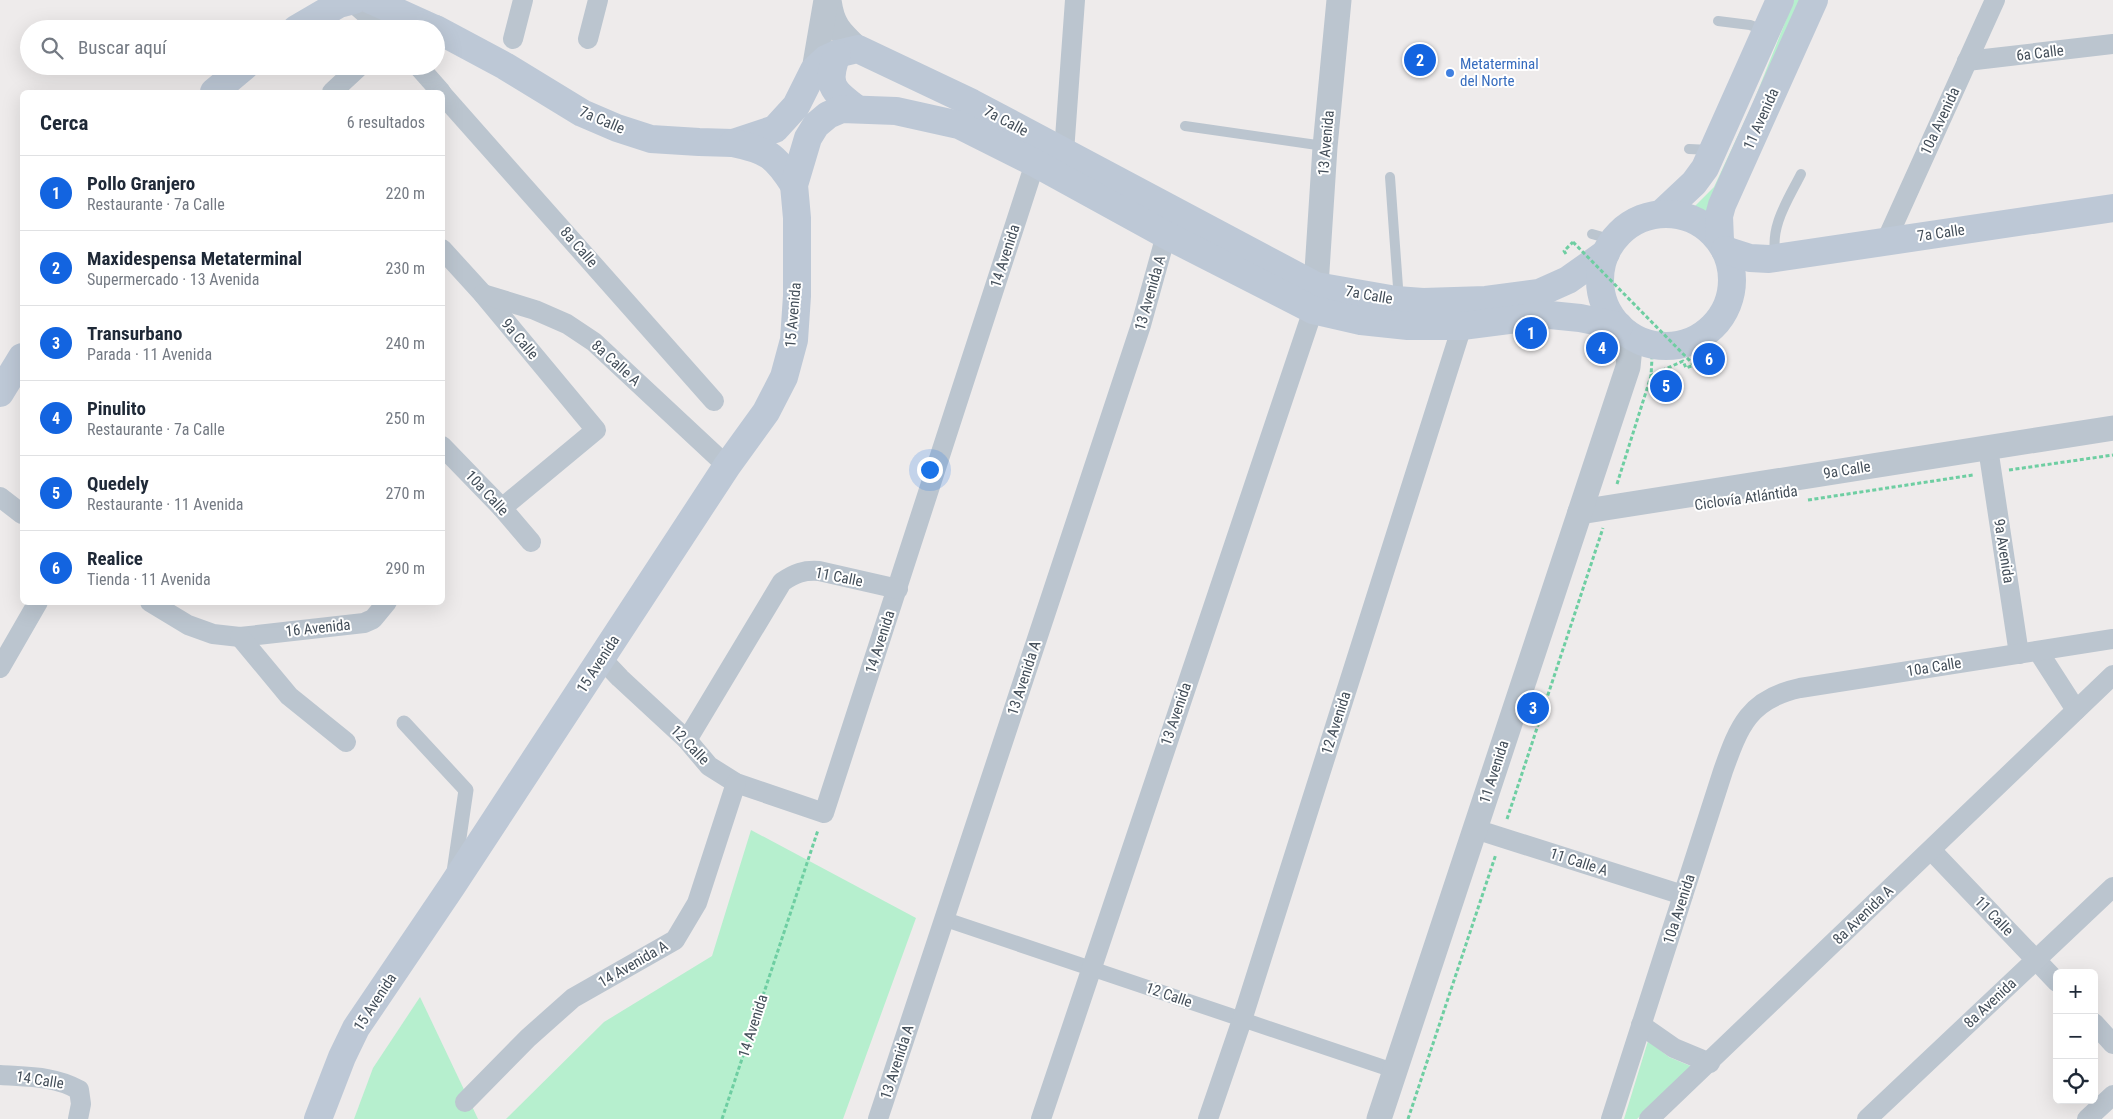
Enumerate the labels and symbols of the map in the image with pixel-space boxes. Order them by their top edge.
pin: 2 [1404,41,1436,79]
street label: 6a Calle [2015,41,2065,65]
place label: Metaterminal del Norte [1460,55,1539,90]
marker: Metaterminal del Norte [1444,67,1456,79]
street label: 10a Avenida [1917,84,1963,158]
street label: 11 Avenida [1740,86,1782,152]
street label: 7a Calle [577,102,627,138]
street label: 7a Calle [981,102,1031,140]
street label: 13 Avenida [1314,110,1338,176]
street label: 7a Calle [1916,221,1966,245]
street label: 14 Avenida [986,222,1024,290]
street label: 8a Calle [557,223,601,271]
street label: 13 Avenida A [1131,253,1169,333]
street label: 15 Avenida [781,282,805,348]
street label: 7a Calle [1344,282,1394,308]
pin: 1 [1515,314,1547,352]
street label: 9a Calle [498,315,542,363]
pin: 4 [1586,329,1618,367]
street label: 8a Calle A [588,336,644,390]
pin: 6 [1693,340,1725,378]
pin: 5 [1650,367,1682,405]
your location [917,457,943,483]
street label: 9a Calle [1822,457,1872,483]
street label: 10a Calle [462,467,512,519]
street label: Ciclovía Atlántida [1693,482,1799,514]
street label: 9a Avenida [1990,517,2018,585]
street label: 11 Calle [814,564,864,590]
street label: 14 Avenida [861,608,899,676]
street label: 16 Avenida [285,616,351,640]
street label: 15 Avenida [573,632,623,696]
street label: 13 Avenida A [1003,638,1045,718]
street label: 10a Calle [1905,654,1963,680]
street label: 13 Avenida [1157,680,1195,748]
street label: 12 Avenida [1317,689,1355,757]
pin: 3 [1517,689,1549,727]
street label: 12 Calle [667,722,713,768]
street label: 11 Avenida [1475,738,1513,806]
street label: 11 Calle A [1548,844,1611,880]
street label: 10a Avenida [1659,872,1699,946]
street label: 8a Avenida A [1829,882,1897,948]
street label: 11 Calle [1971,893,2017,939]
street label: 14 Avenida A [595,937,671,991]
street label: 15 Avenida [350,970,400,1034]
street label: 8a Avenida [1960,974,2020,1032]
street label: 12 Calle [1143,979,1195,1011]
street label: 14 Avenida [734,992,772,1060]
street label: 13 Avenida A [876,1022,918,1102]
street label: 14 Calle [15,1067,65,1093]

